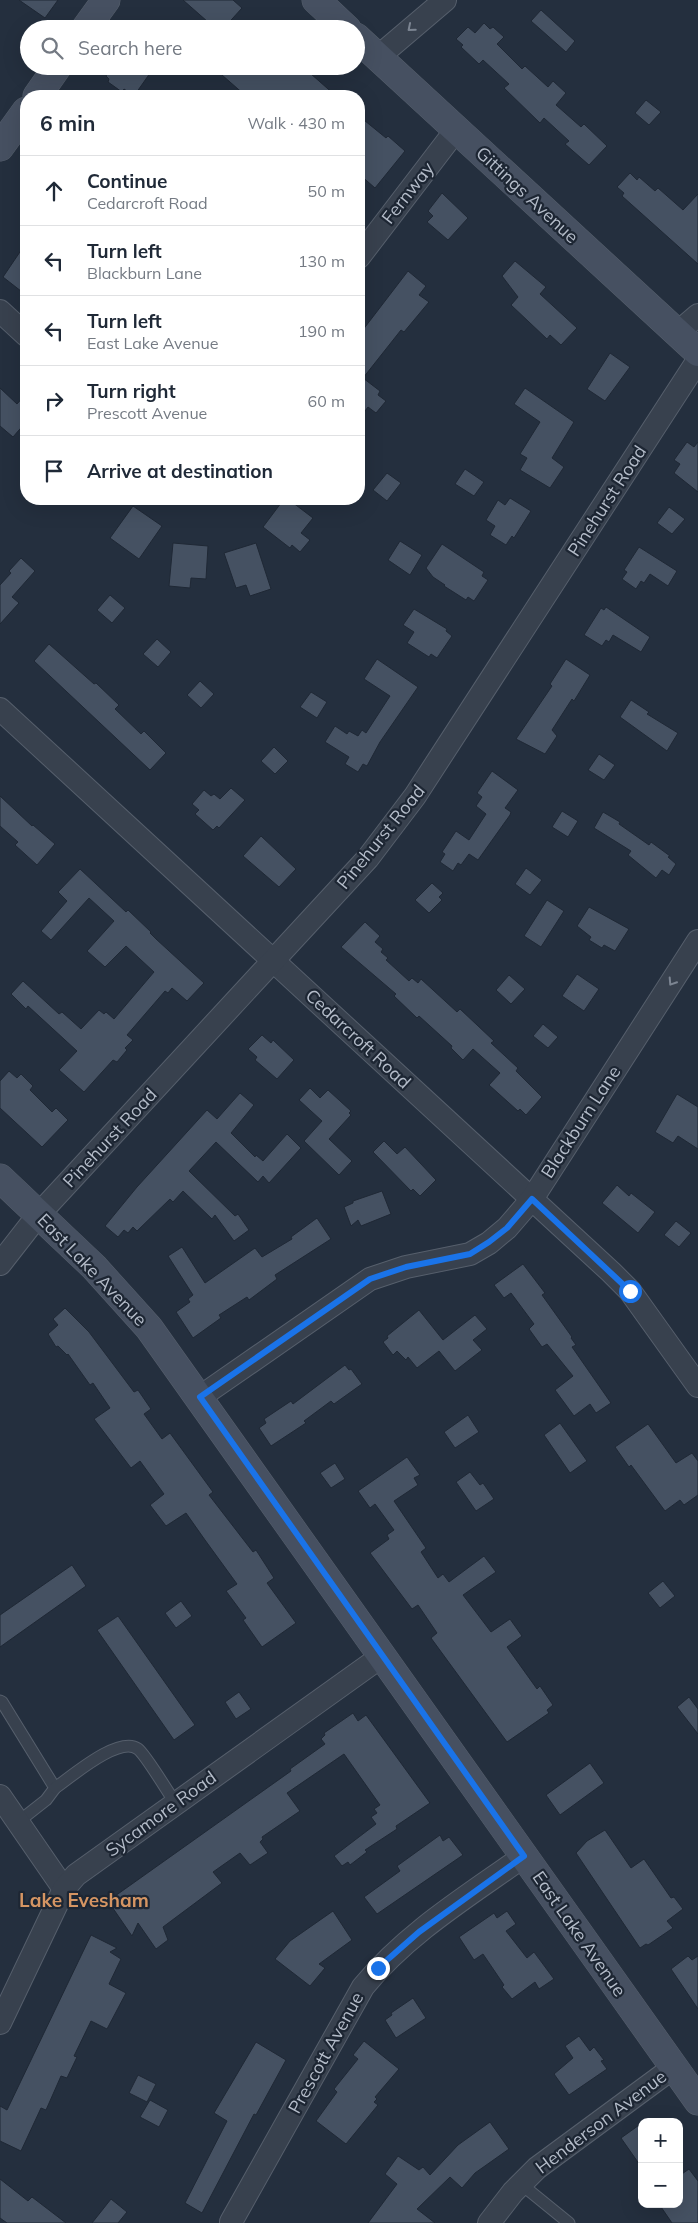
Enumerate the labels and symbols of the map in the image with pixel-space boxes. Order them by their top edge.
one-way arrow [408,23,417,31]
street label: Gittings Avenue [471,141,583,248]
street label: Fernway [376,157,439,228]
street label: Pinehurst Road [562,441,651,561]
street label: Pinehurst Road [331,780,430,894]
one-way arrow [668,977,678,986]
street label: Cedarcroft Road [301,984,416,1093]
street label: Blackburn Lane [536,1061,625,1182]
street label: Pinehurst Road [58,1083,162,1192]
street label: East Lake Avenue [33,1208,152,1331]
route start [619,1280,642,1303]
street label: Sycamore Road [101,1766,221,1861]
street label: East Lake Avenue [528,1867,631,2001]
district label: Lake Evesham [19,1888,149,1912]
route end [367,1957,390,1980]
street label: Prescott Avenue [283,1988,368,2118]
street label: Henderson Avenue [531,2065,671,2178]

